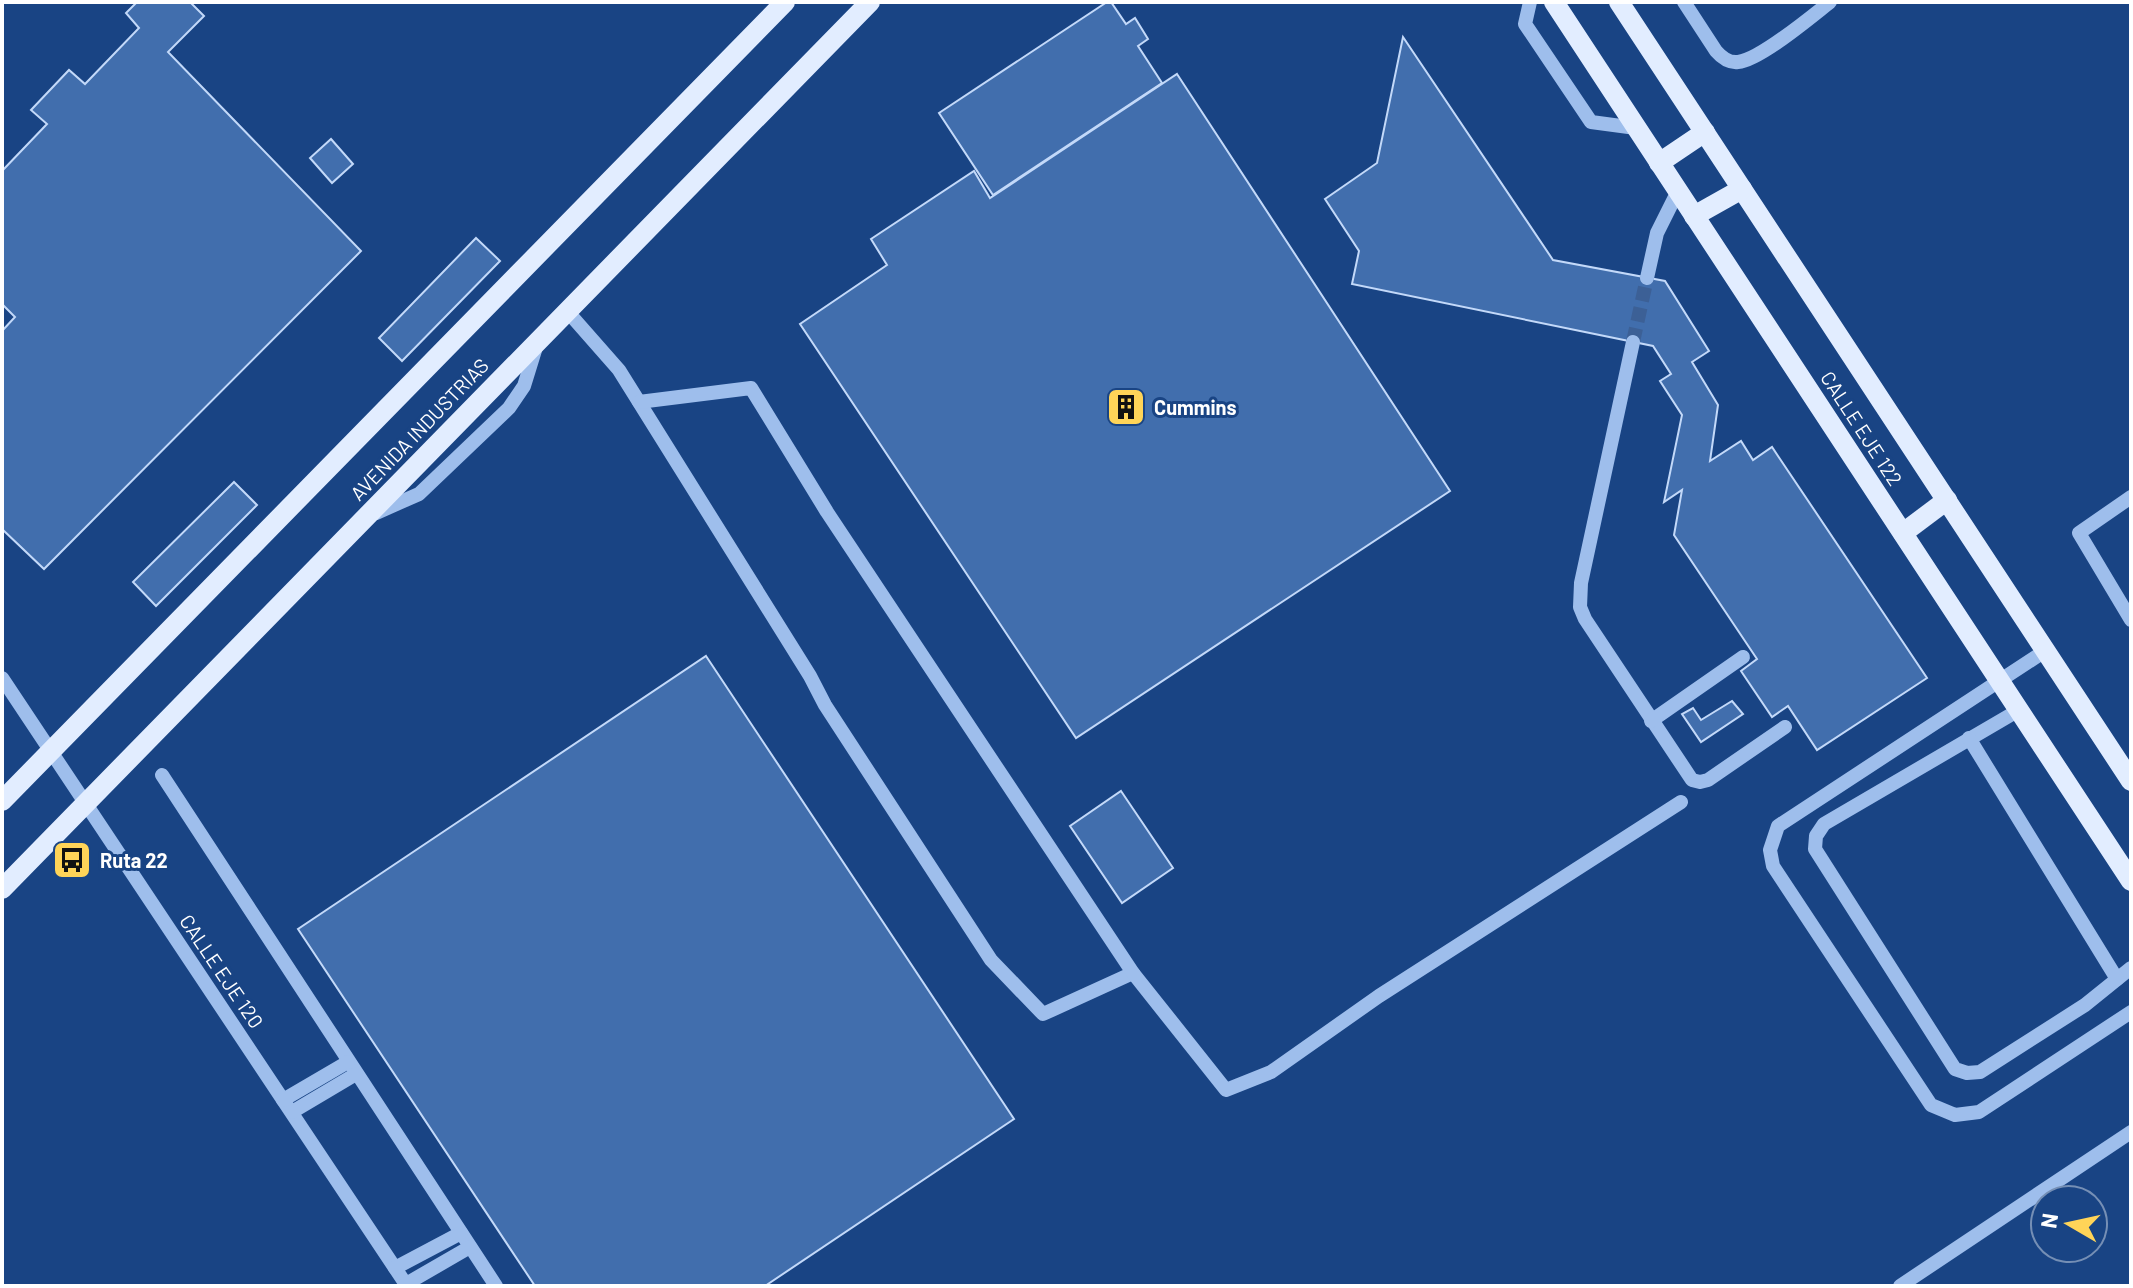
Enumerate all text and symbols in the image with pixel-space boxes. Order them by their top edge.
street label: AVENIDA INDUSTRIAS [345,353,493,505]
street label: CALLE EJE 122 [1816,366,1908,490]
building icon: Cummins [1105,386,1147,428]
place label: Cummins [1154,395,1237,419]
bus stop icon: Ruta 22 [51,839,93,881]
place label: Ruta 22 [100,848,168,872]
street label: CALLE EJE 120 [175,910,269,1032]
north arrow [2029,1184,2109,1264]
text: N [2034,1211,2062,1230]

